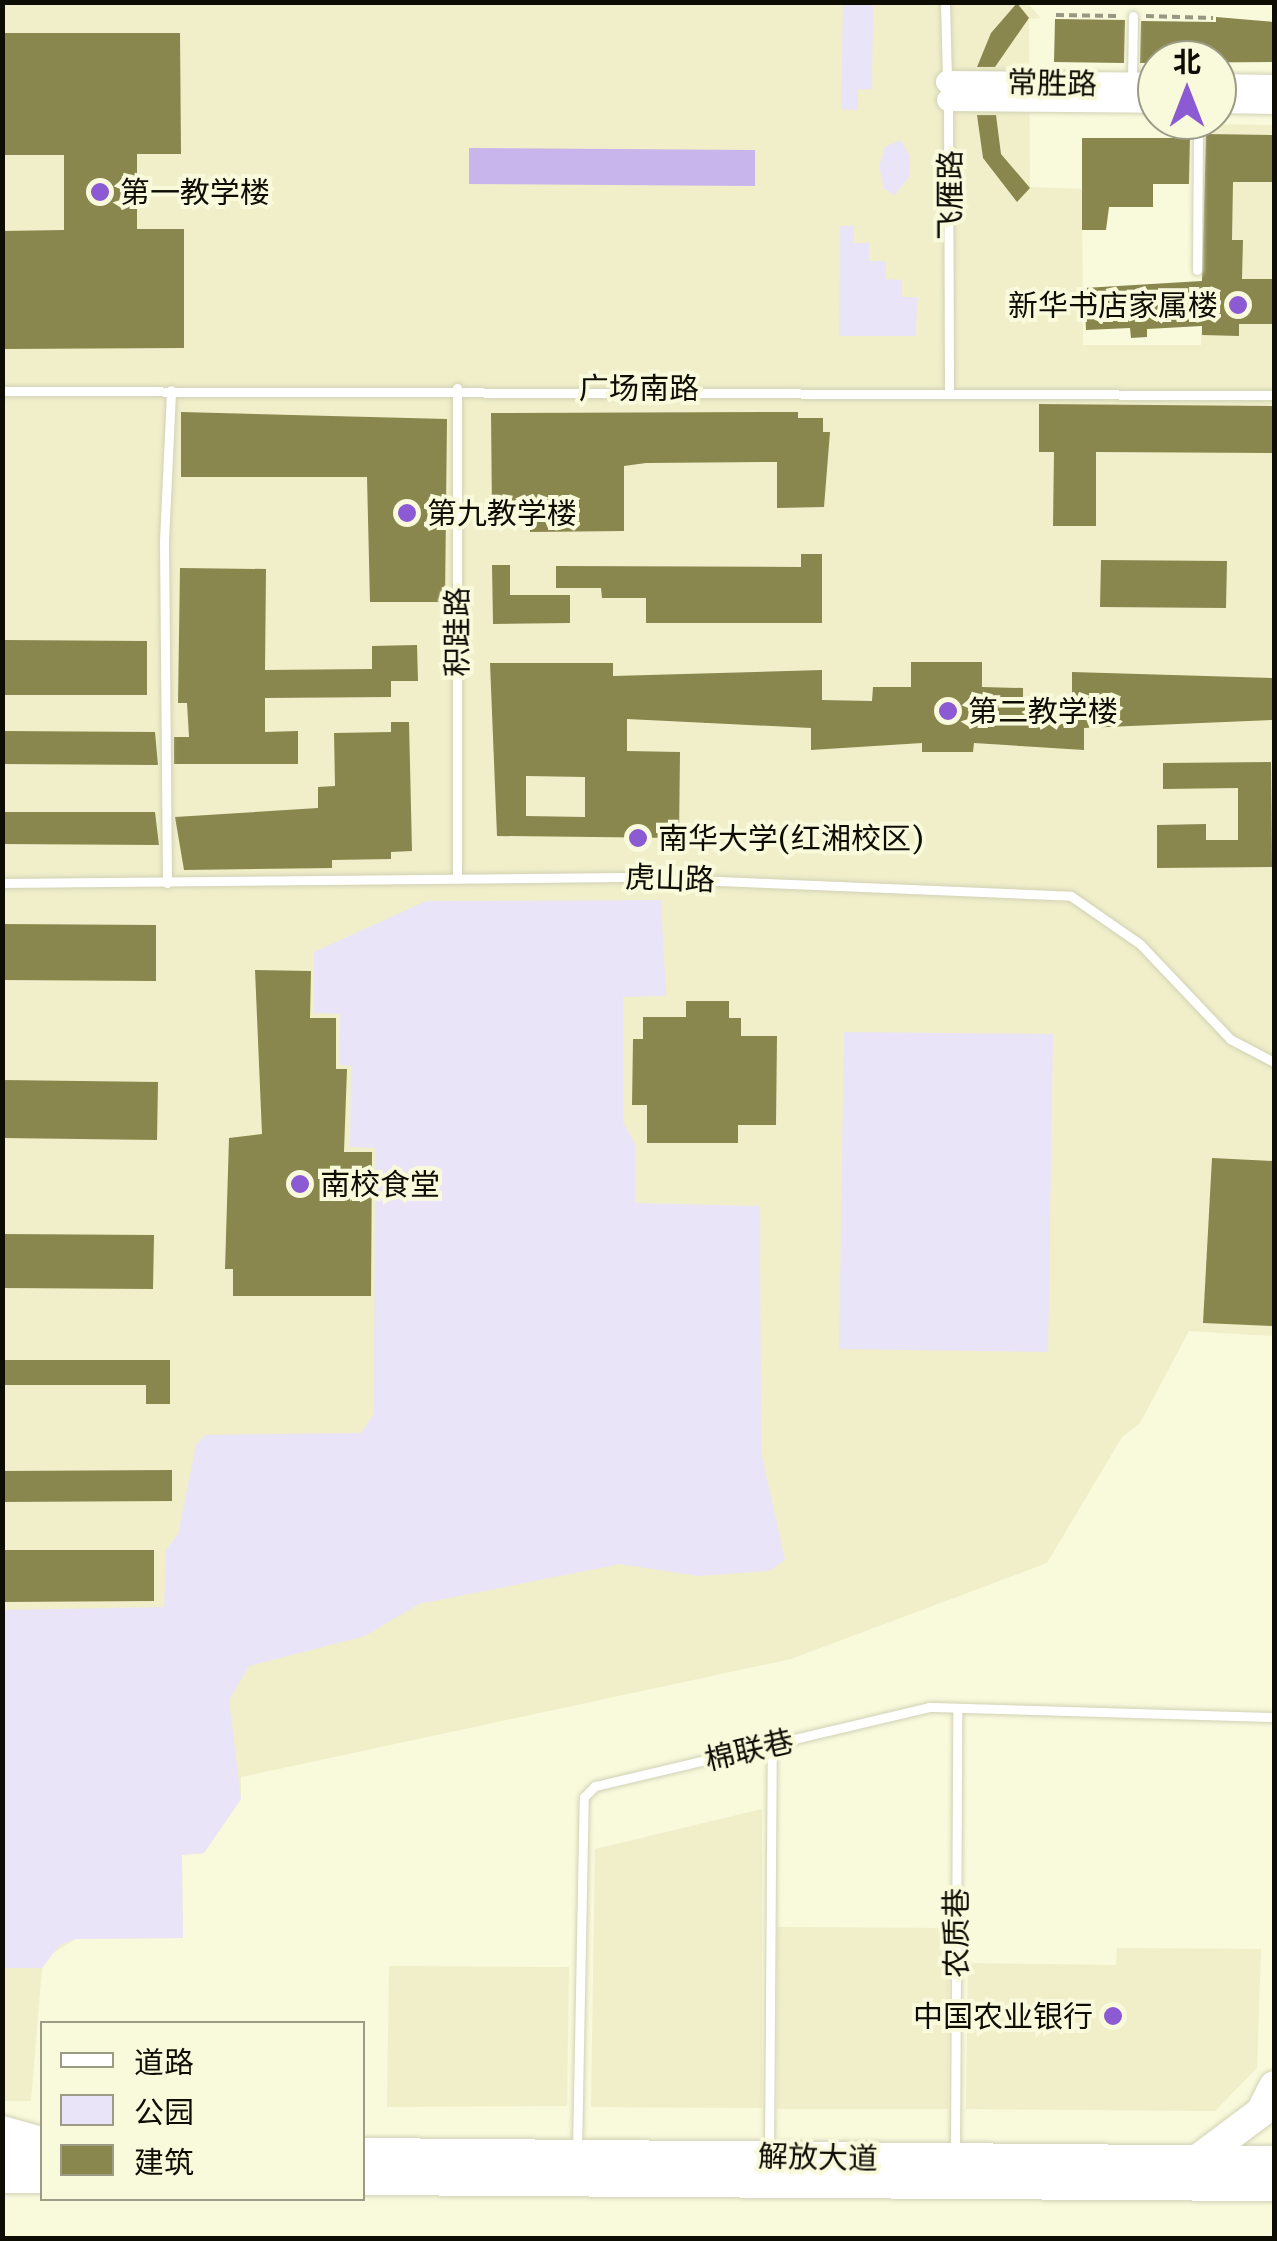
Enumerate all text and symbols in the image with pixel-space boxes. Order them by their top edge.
north arrow [1137,40,1237,140]
text: 北 [1173,44,1201,80]
street label: 常胜路 [1007,64,1097,102]
street label: 飞雁路 [932,150,968,240]
place label: 第一教学楼 [120,174,270,210]
marker: 第一教学楼 [89,181,111,203]
place label: 新华书店家属楼 [1008,287,1218,323]
marker: 新华书店家属楼 [1227,294,1249,316]
street label: 广场南路 [579,370,699,406]
place label: 第九教学楼 [427,495,577,531]
marker: 第九教学楼 [396,502,418,524]
street label: 积跬路 [439,587,475,677]
place label: 第二教学楼 [968,693,1118,729]
marker: 第二教学楼 [937,700,959,722]
place label: 南华大学(红湘校区) [658,820,924,856]
marker: 南华大学(红湘校区) [627,827,649,849]
street label: 虎山路 [624,858,716,898]
place label: 南校食堂 [320,1166,440,1202]
marker: 南校食堂 [289,1173,311,1195]
street label: 棉联巷 [701,1722,797,1778]
street label: 农质巷 [938,1888,974,1978]
place label: 中国农业银行 [913,1998,1093,2034]
marker: 中国农业银行 [1102,2005,1124,2027]
legend [40,2021,365,2201]
text: 道路 [134,2043,194,2081]
text: 公园 [134,2093,194,2131]
street label: 解放大道 [758,2138,878,2176]
text: 建筑 [134,2143,194,2181]

